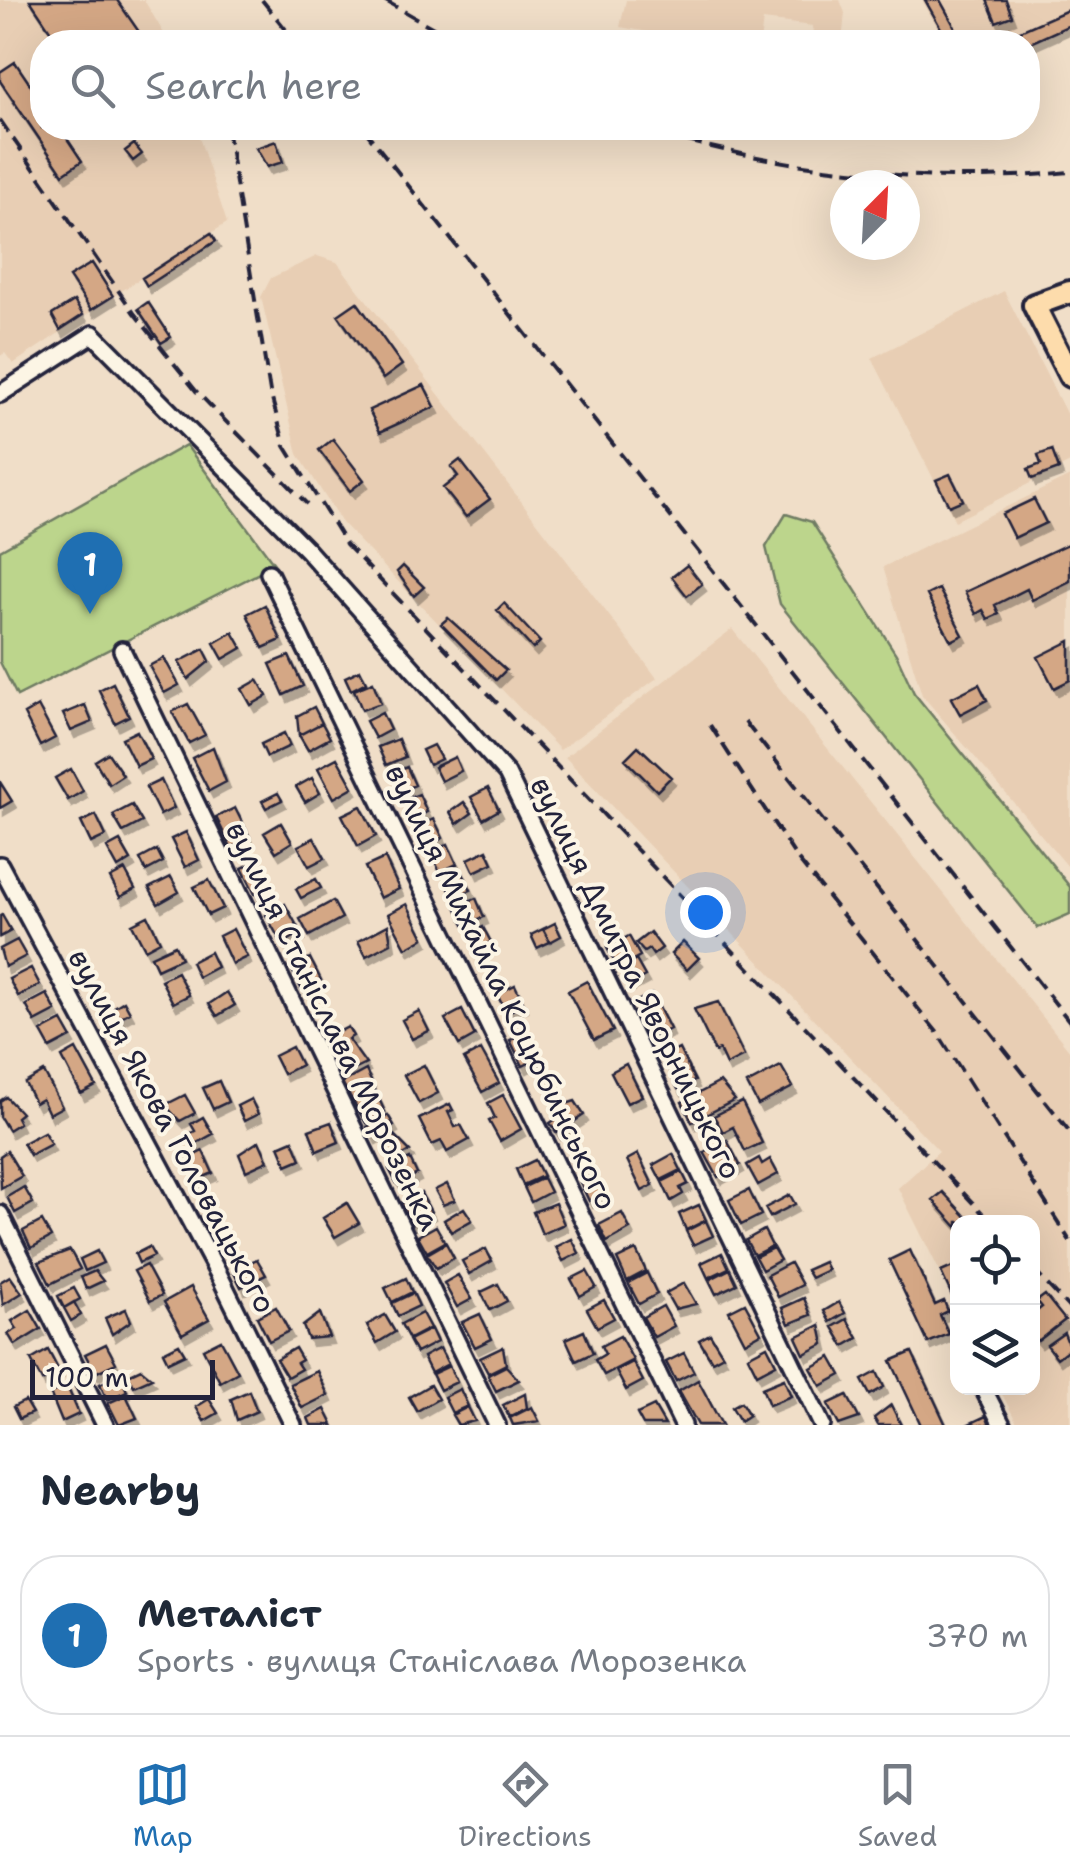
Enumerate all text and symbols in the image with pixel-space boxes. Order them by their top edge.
search box [30,30,1040,140]
icon: search [65,58,120,113]
text: Search here [145,60,362,111]
north arrow [830,170,920,260]
pin: 1 [58,532,122,614]
street label: вулиця Михайла Коцюбинського [375,757,627,1216]
street label: вулиця Дмитра Яворницького [521,770,752,1186]
street label: вулиця Станіслава Морозенка [216,814,451,1237]
your location [680,887,731,938]
street label: вулиця Якова Головацького [59,941,286,1320]
map controls [950,1215,1040,1395]
button: locate [950,1215,1040,1305]
button: layers [950,1305,1040,1395]
scale bar [30,1355,215,1400]
text: 100 m [45,1358,129,1396]
text: Nearby [40,1462,200,1518]
text: Металіст [137,1588,322,1639]
text: 1 [67,1614,82,1657]
text: 370 m [926,1614,1028,1657]
text: Sports · вулиця Станіслава Морозенка [137,1639,746,1682]
tab: Map [133,1757,193,1855]
tab: Directions [458,1757,592,1855]
tab: Saved [858,1757,937,1855]

